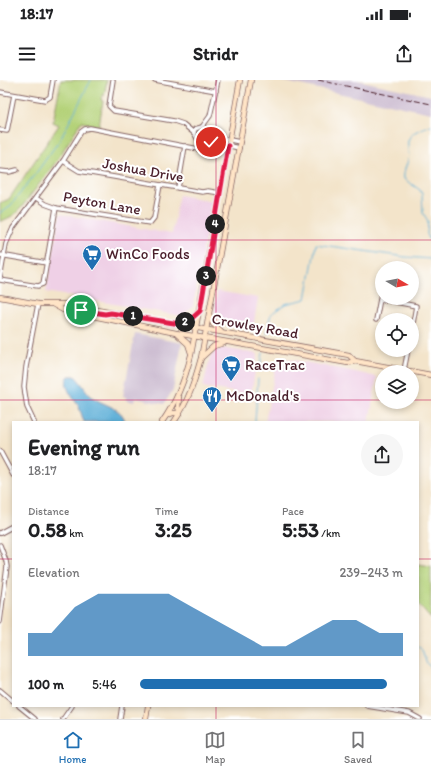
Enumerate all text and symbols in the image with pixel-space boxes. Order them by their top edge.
text: 18:17 [20,5,53,23]
icon: menu [16,43,38,65]
text: Stridr [193,43,238,65]
icon: share [393,43,415,65]
pin [194,125,228,159]
icon: check [200,131,222,153]
street label: Joshua Drive [101,154,185,186]
street label: Peyton Lane [62,187,142,219]
pin: 4 [205,214,225,234]
text: 4 [212,217,218,230]
supermarket icon: WinCo Foods [81,243,103,271]
place label: WinCo Foods [106,245,190,263]
north arrow [375,261,419,305]
map controls [375,261,419,409]
pin: 3 [196,266,216,286]
text: 3 [203,269,209,282]
pin [64,293,98,327]
icon: arrive [70,299,92,321]
pin: 1 [123,306,143,326]
text: 1 [130,309,136,322]
street label: Crowley Road [210,310,300,342]
pin: 2 [175,312,195,332]
button: locate [375,313,419,357]
text: 2 [182,315,188,328]
supermarket icon: RaceTrac [220,354,242,382]
place label: RaceTrac [245,356,305,374]
button: layers [375,365,419,409]
restaurant icon: McDonald's [201,385,223,413]
place label: McDonald's [226,387,300,405]
text: Evening run [28,434,140,461]
button: share [361,434,403,476]
text: 18:17 [28,463,57,478]
text: Distance [28,505,69,518]
text: Time [155,505,178,518]
text: Pace [282,505,304,518]
text: 0.58 [28,518,67,542]
text: 3:25 [155,518,192,542]
text: 5:53 [282,518,319,542]
text: km [67,527,84,540]
text: /km [319,527,340,540]
text: Elevation [28,565,80,580]
text: 239–243 m [339,565,403,580]
text: 100 m [28,677,64,692]
text: 5:46 [92,677,117,692]
tab: Home [59,729,87,766]
tab: Map [204,729,226,766]
tab: Saved [344,729,372,766]

